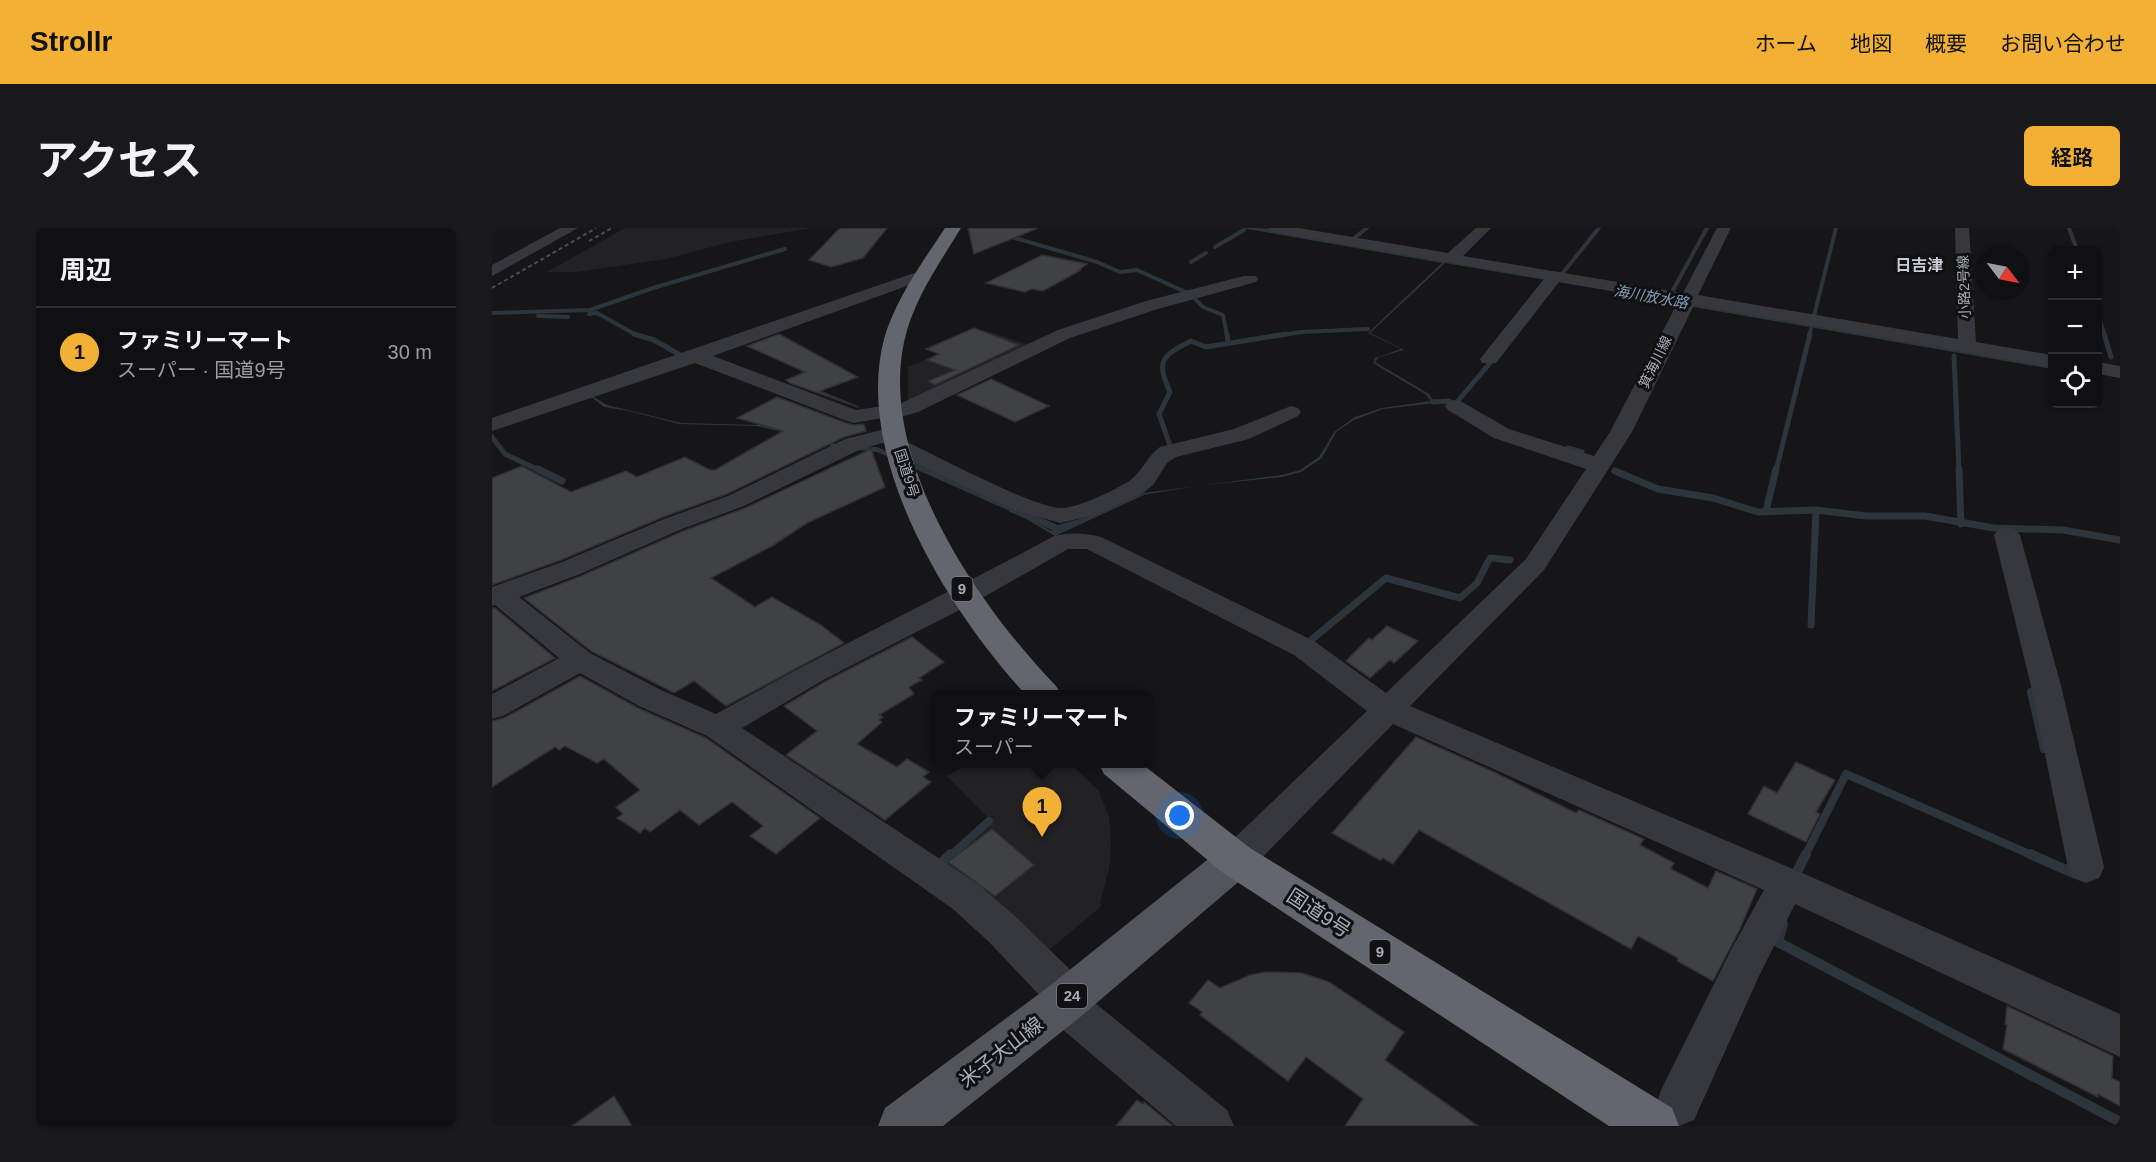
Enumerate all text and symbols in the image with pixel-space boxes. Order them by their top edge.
text: Strollr [30,26,112,57]
text: ホーム [1755,32,1817,55]
text: 地図 [1850,32,1892,55]
text: 概要 [1925,32,1967,55]
text: お問い合わせ [2000,32,2126,55]
button: 経路 [2024,126,2120,186]
text: アクセス [36,137,202,184]
north arrow [1976,246,2030,300]
map controls [2048,246,2102,408]
button: + [2048,246,2102,300]
text: 周辺 [60,255,112,285]
street label: 小路2号線 [1955,255,1973,319]
district label: 日吉津 [1895,257,1943,274]
water label: 海川放水路 [1613,282,1691,312]
button: − [2048,300,2102,354]
text: ファミリーマート [117,328,293,353]
street label: 箕海川線 [1636,333,1674,391]
text: 1 [74,341,85,363]
text: 30 m [388,341,432,363]
button: locate [2048,354,2102,408]
text: スーパー · 国道9号 [117,359,286,381]
street label: 国道9号 [892,447,922,499]
road number: 9 [952,577,972,601]
popup [931,690,1153,768]
text: ファミリーマート [954,705,1130,730]
text: スーパー [954,736,1034,758]
pin: 1 [1022,788,1062,837]
your location [1165,801,1194,830]
street label: 国道9号 [1283,884,1355,942]
road number: 9 [1370,940,1390,964]
road number: 24 [1057,984,1087,1008]
street label: 米子大山線 [955,1013,1047,1091]

